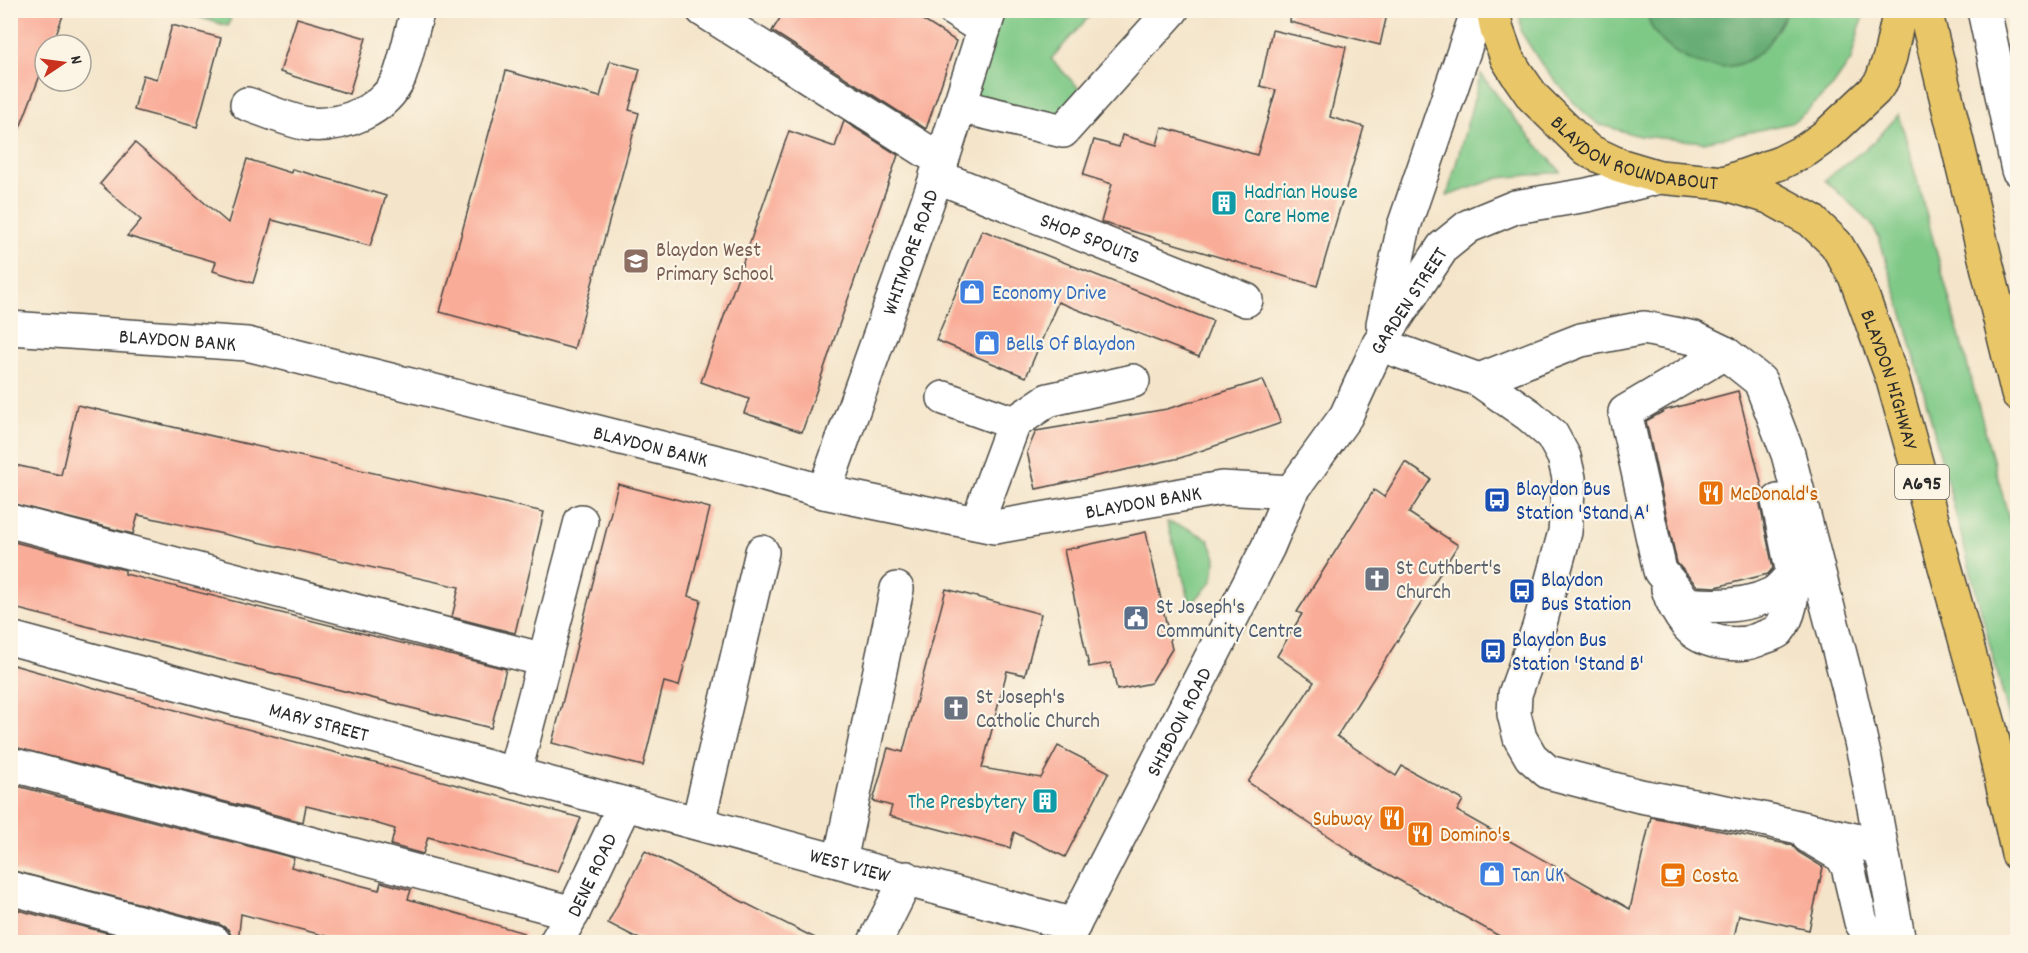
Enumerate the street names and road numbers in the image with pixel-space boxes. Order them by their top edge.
street label: BLAYDON ROUNDABOUT [1542,110,1719,200]
street label: WHITMORE ROAD [876,186,949,320]
street label: SHOP SPOUTS [1035,207,1143,274]
street label: GARDEN STREET [1364,242,1457,360]
street label: BLAYDON HIGHWAY [1851,306,1924,455]
street label: BLAYDON BANK [118,323,237,361]
street label: BLAYDON BANK [590,419,711,477]
road number: A695 [1895,465,1949,499]
street label: BLAYDON BANK [1083,480,1204,529]
street label: SHIBDON ROAD [1140,663,1222,783]
street label: MARY STREET [265,696,372,752]
street label: DENE ROAD [561,829,627,923]
street label: WEST VIEW [806,842,894,893]

